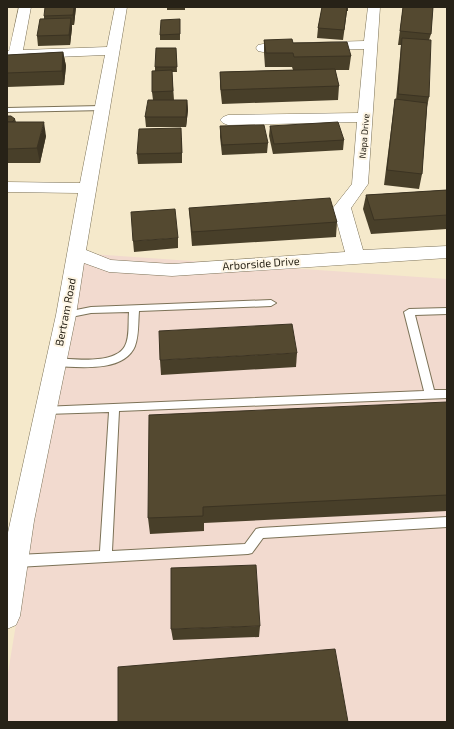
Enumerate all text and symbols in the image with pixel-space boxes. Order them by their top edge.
street label: Napa Drive [357,113,371,159]
street label: Arborside Drive [222,254,300,272]
street label: Bertram Road [52,277,78,347]

